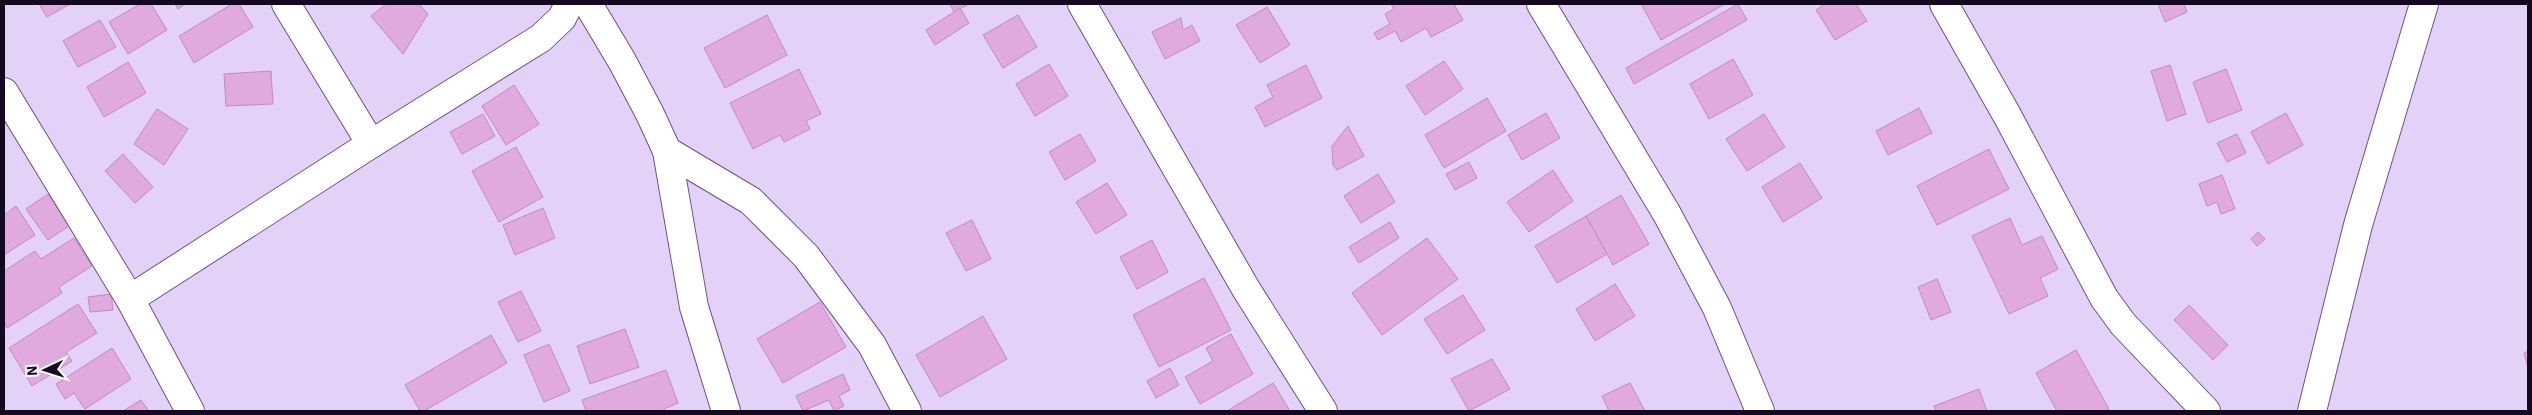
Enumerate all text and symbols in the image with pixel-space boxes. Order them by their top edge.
north arrow [20,345,70,395]
text: N [23,365,41,377]

